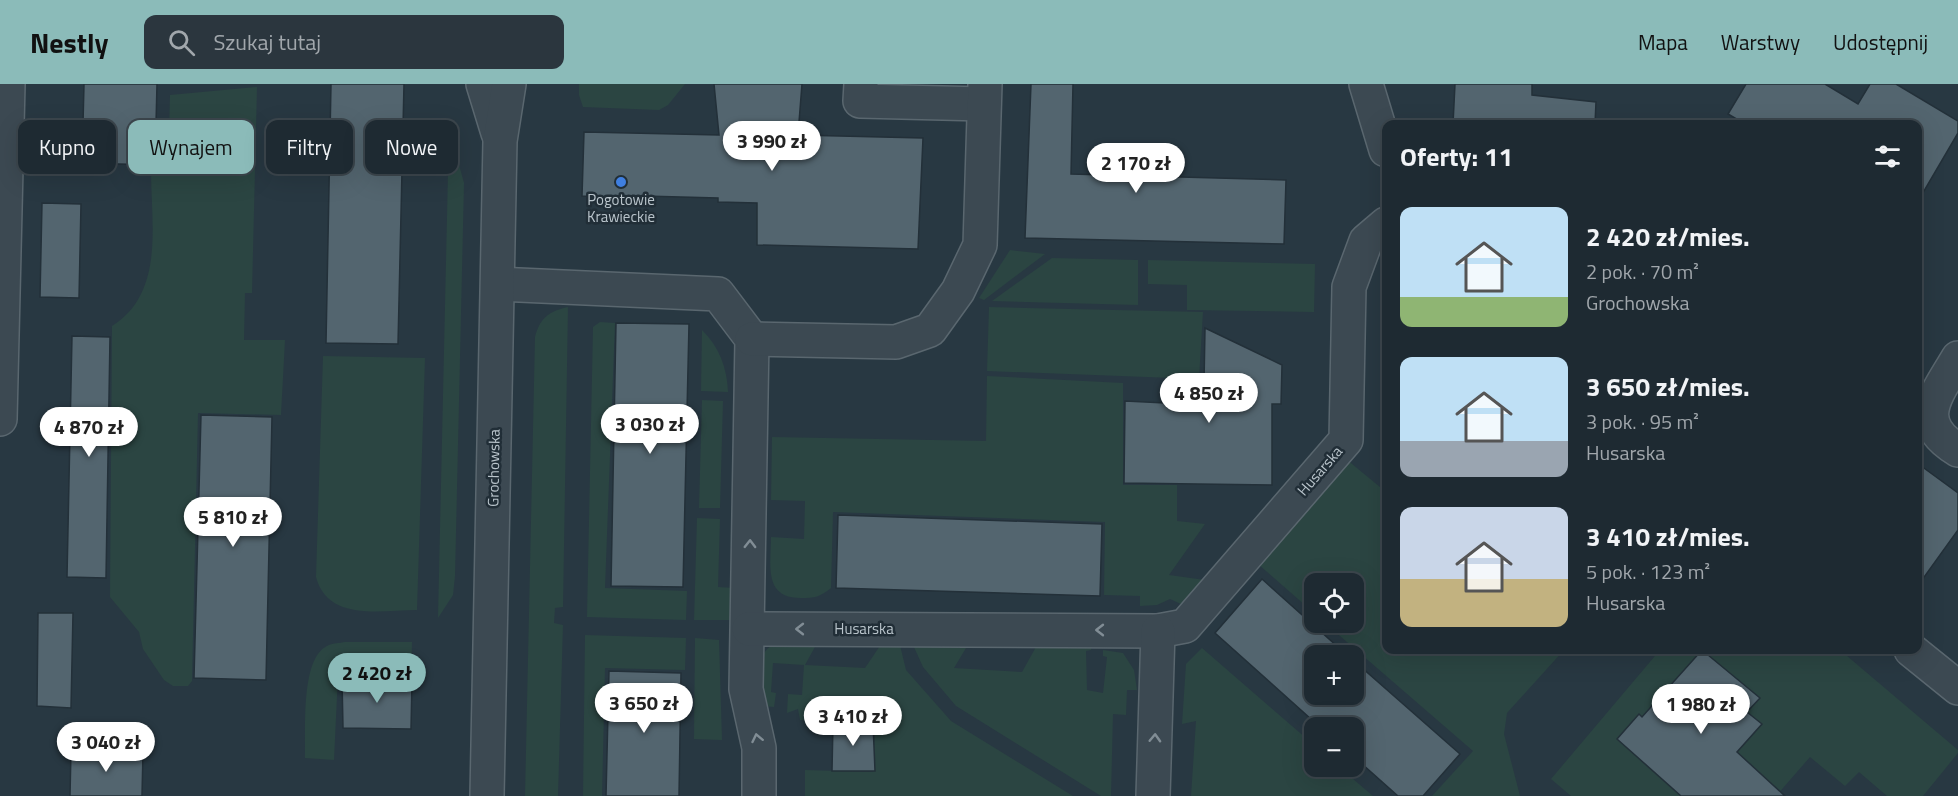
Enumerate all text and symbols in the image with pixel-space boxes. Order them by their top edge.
search box [144,15,564,69]
text: Nestly [30,21,108,64]
text: Szukaj tutaj [213,25,321,59]
icon: search [165,26,198,59]
text: Mapa [1638,26,1688,58]
text: Warstwy [1721,26,1800,58]
text: Udostępnij [1833,26,1928,58]
chip: Kupno [18,120,116,174]
chip: Wynajem [128,120,254,174]
chip: Filtry [266,120,353,174]
chip: Nowe [365,120,458,174]
pin: 3 990 zł [710,121,834,172]
text: 3 990 zł [737,125,807,156]
text: Oferty: 11 [1400,137,1513,176]
icon: filters [1871,140,1904,173]
pin: 2 170 zł [1074,143,1198,194]
text: 2 170 zł [1101,147,1171,178]
marker: Pogotowie Krawieckie [614,175,628,189]
place label: Pogotowie Krawieckie [587,188,655,228]
text: 2 420 zł/mies. [1586,217,1750,256]
icon: home [1448,231,1520,303]
text: 2 pok. · 70 m² [1586,256,1699,287]
text: Grochowska [1586,287,1690,318]
text: 3 650 zł/mies. [1586,367,1750,406]
pin: 4 850 zł [1147,373,1271,424]
text: 4 850 zł [1174,377,1244,408]
icon: home [1448,381,1520,453]
pin: 3 030 zł [588,404,712,455]
text: 3 pok. · 95 m² [1586,406,1699,437]
pin: 4 870 zł [27,407,151,458]
text: 3 030 zł [615,408,685,439]
text: 4 870 zł [54,411,124,442]
street label: Grochowska [481,428,506,507]
text: Husarska [1586,437,1665,468]
street label: Husarska [1291,440,1348,501]
pin: 5 810 zł [171,497,295,548]
text: 5 810 zł [198,501,268,532]
text: 3 410 zł/mies. [1586,517,1750,556]
icon: home [1448,531,1520,603]
one-way arrow [744,540,756,549]
text: 5 pok. · 123 m² [1586,556,1710,587]
map controls [1304,573,1364,777]
button: locate [1304,573,1364,633]
text: Husarska [1586,587,1665,618]
street label: Husarska [834,617,894,640]
one-way arrow [795,623,804,635]
one-way arrow [1095,624,1104,637]
button: + [1304,645,1364,705]
pin: 2 420 zł [315,653,439,704]
text: 2 420 zł [342,657,412,688]
pin: 3 650 zł [582,683,706,734]
pin: 1 980 zł [1639,684,1763,735]
text: 3 650 zł [609,687,679,718]
text: 1 980 zł [1666,688,1736,719]
pin: 3 410 zł [791,696,915,747]
text: 3 410 zł [818,700,888,731]
button: − [1304,717,1364,777]
pin: 3 040 zł [44,722,168,773]
text: 3 040 zł [71,726,141,757]
one-way arrow [751,733,764,743]
one-way arrow [1149,733,1161,742]

